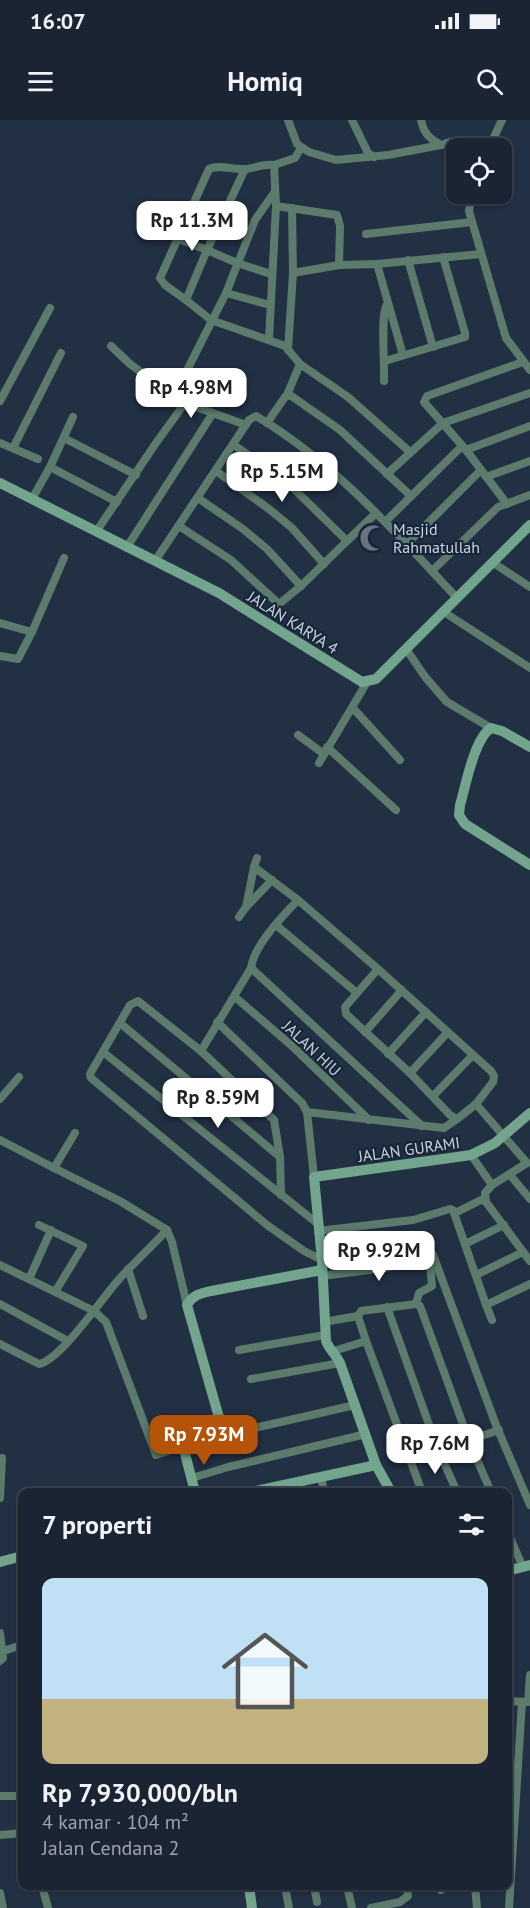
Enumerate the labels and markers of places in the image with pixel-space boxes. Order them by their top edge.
pin: Rp 11.3M [130,201,254,252]
pin: Rp 4.98M [129,368,253,419]
pin: Rp 5.15M [220,452,344,503]
place label: Masjid Rahmatullah [393,519,480,557]
mosque icon: Masjid Rahmatullah [358,523,388,553]
pin: Rp 8.59M [156,1078,280,1129]
pin: Rp 9.92M [317,1231,441,1282]
pin: Rp 7.93M [142,1415,266,1466]
pin: Rp 7.6M [380,1424,490,1475]

